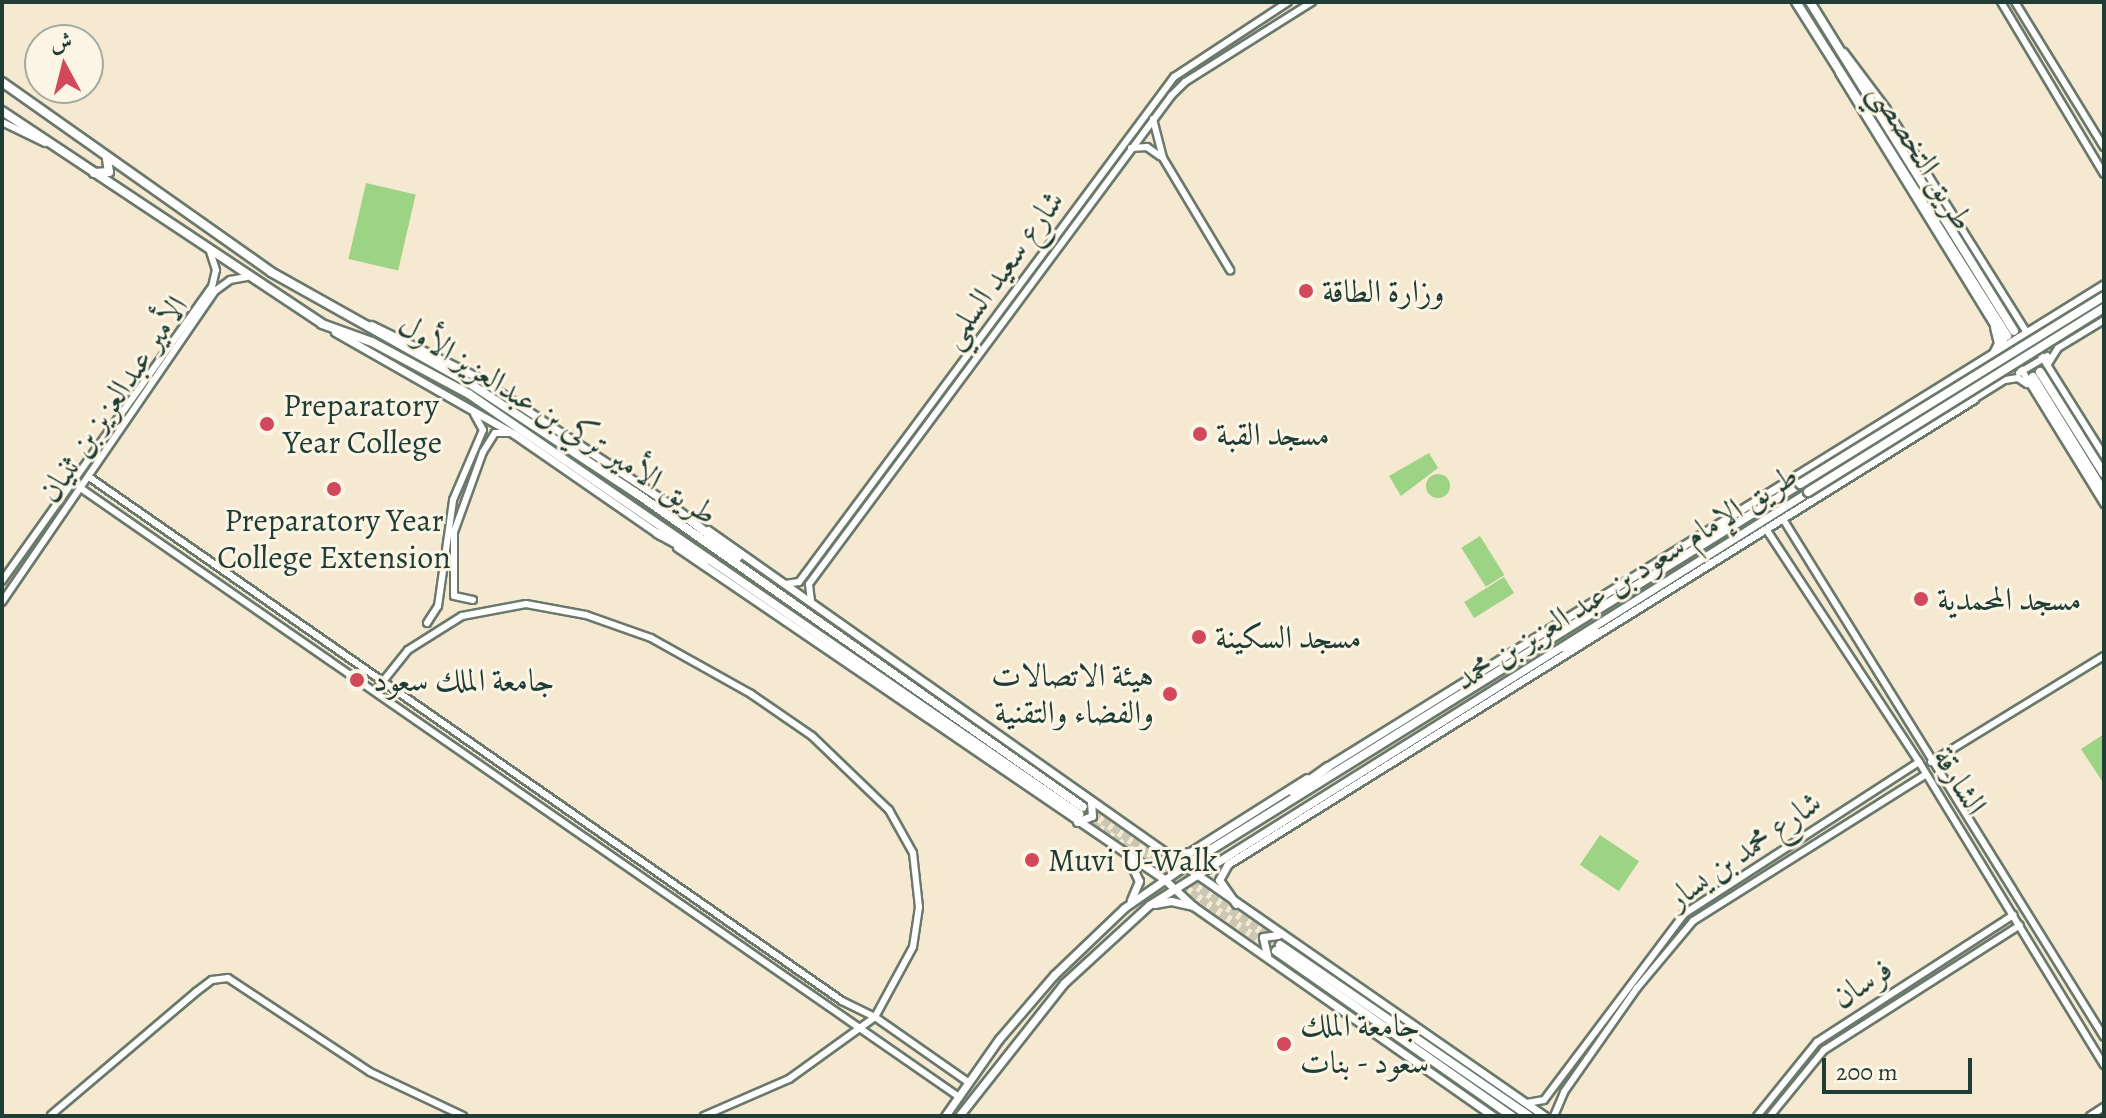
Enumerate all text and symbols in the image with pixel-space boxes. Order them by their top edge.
north arrow [24,24,104,104]
text: ش [49,26,74,58]
street label: طريق التخصصي [1861,75,1983,237]
street label: شارع سعيد السلمي [932,183,1072,355]
place label: وزارة الطاقة [1322,272,1444,310]
marker: وزارة الطاقة [1297,282,1315,300]
street label: الأمير عبدالعزيز بن ثنيان [30,288,196,510]
street label: طريق الأمير تركي بن عبدالعزيز الأول [392,305,724,533]
place label: Preparatory Year College [283,387,442,462]
marker: Preparatory Year College [258,415,276,433]
place label: مسجد القبة [1216,415,1330,453]
marker: مسجد القبة [1191,425,1209,443]
street label: طريق الإمام سعود بن عبد العزيز بن محمد [1447,455,1805,699]
marker: Preparatory Year College Extension [325,480,343,498]
place label: Preparatory Year College Extension [217,502,451,577]
place label: مسجد المحمدية [1937,580,2081,618]
marker: مسجد المحمدية [1912,590,1930,608]
place label: مسجد السكينة [1215,618,1361,656]
marker: مسجد السكينة [1190,628,1208,646]
place label: هيئة الاتصالات والفضاء والتقنية [991,657,1154,732]
place label: جامعة الملك سعود [373,661,555,699]
marker: جامعة الملك سعود [348,671,366,689]
marker: هيئة الاتصالات والفضاء والتقنية [1161,685,1179,703]
street label: الشارقة [1925,740,1995,822]
street label: شارع محمد بن يسار [1659,783,1829,917]
place label: Muvi U-Walk [1048,841,1218,879]
marker: Muvi U-Walk [1023,851,1041,869]
street label: فرسان [1825,949,1899,1017]
place label: جامعة الملك سعود - بنات [1300,1007,1430,1082]
marker: جامعة الملك سعود - بنات [1275,1035,1293,1053]
scale bar [1826,1042,1976,1092]
text: 200 m [1836,1056,1898,1088]

